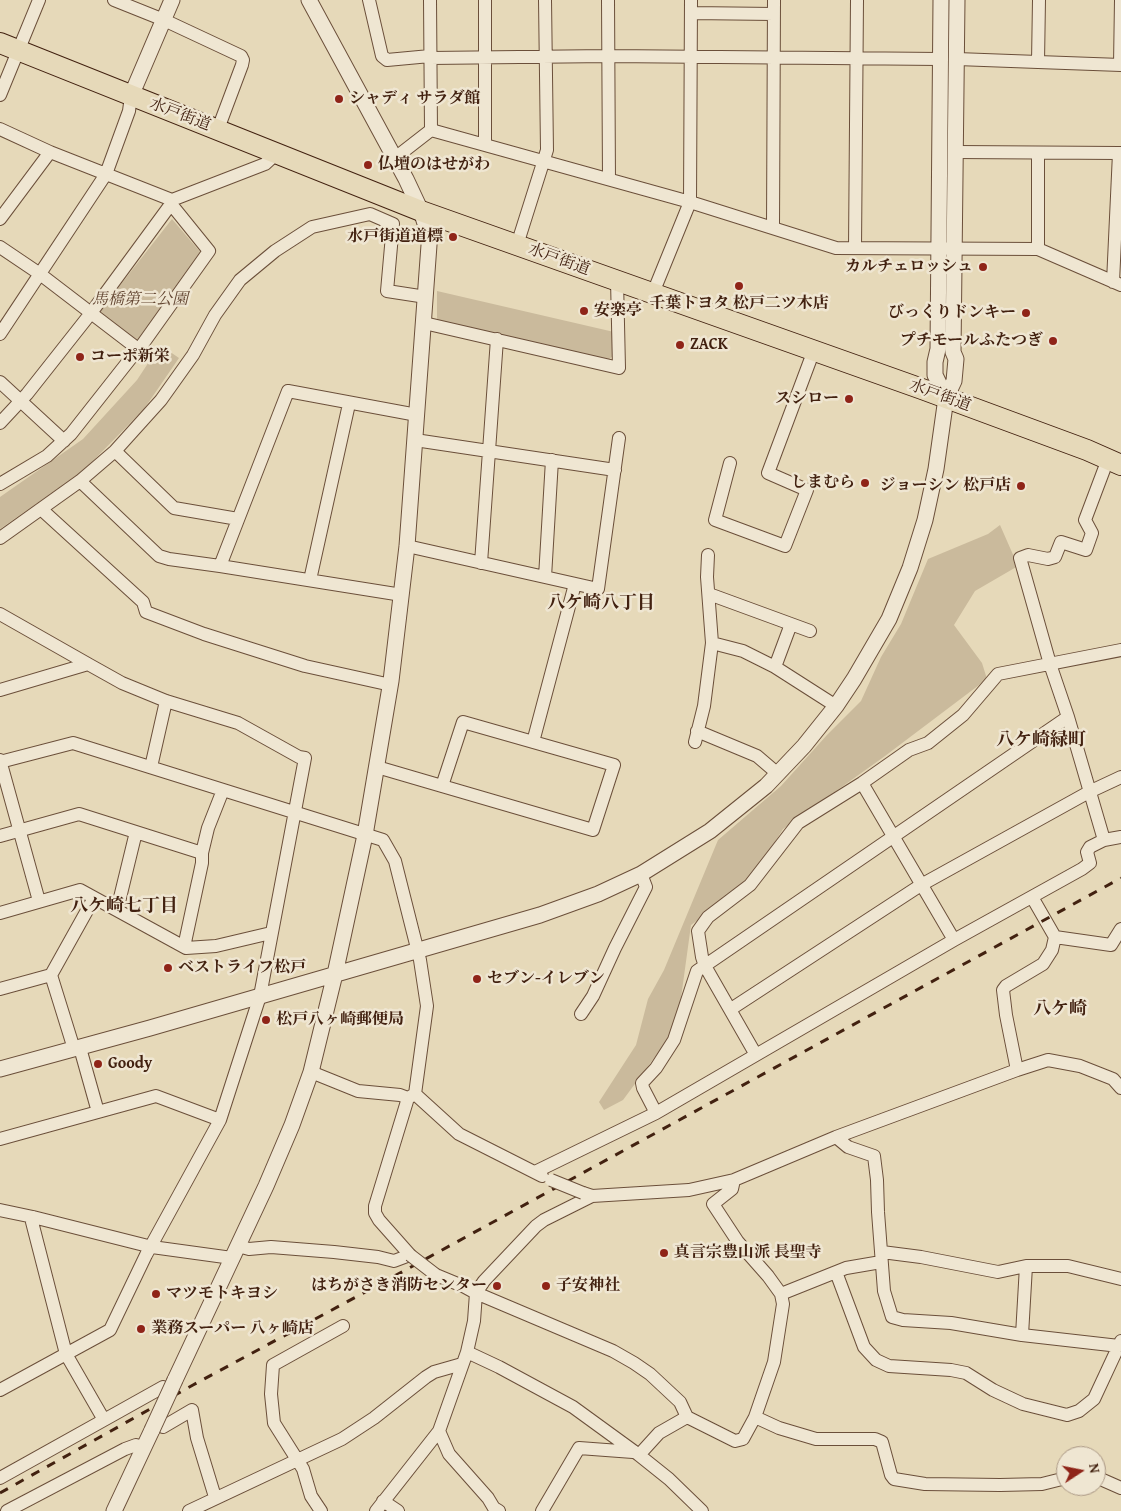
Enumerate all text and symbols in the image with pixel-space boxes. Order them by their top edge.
place label: シャディ サラダ館 [349,89,481,109]
marker: シャディ サラダ館 [333,93,345,105]
street label: 水戸街道 [147,95,213,135]
place label: 仏壇のはせがわ [378,155,490,175]
marker: 仏壇のはせがわ [362,159,374,171]
place label: 水戸街道道標 [347,227,443,247]
marker: 水戸街道道標 [447,231,459,243]
street label: 水戸街道 [526,240,592,280]
place label: カルチェロッシュ [845,257,973,277]
marker: カルチェロッシュ [977,261,989,273]
marker: 千葉トヨタ 松戸二ツ木店 [733,280,745,292]
park label: 馬橋第二公園 [92,290,188,310]
place label: 千葉トヨタ 松戸二ツ木店 [649,294,829,314]
place label: 安楽亭 [594,301,642,321]
place label: びっくりドンキー [888,303,1016,323]
marker: 安楽亭 [578,305,590,317]
marker: びっくりドンキー [1020,307,1032,319]
place label: プチモールふたつぎ [900,331,1043,351]
place label: ZACK [690,335,728,355]
marker: プチモールふたつぎ [1047,335,1059,347]
marker: ZACK [674,339,686,351]
place label: コーポ新栄 [90,347,170,367]
marker: コーポ新栄 [74,351,86,363]
street label: 水戸街道 [907,376,973,416]
place label: スシロー [775,389,839,409]
marker: スシロー [843,393,855,405]
place label: しまむら [791,473,855,493]
place label: ジョーシン 松戸店 [879,476,1011,496]
marker: しまむら [859,477,871,489]
marker: ジョーシン 松戸店 [1015,480,1027,492]
district label: 八ケ崎八丁目 [547,592,655,614]
district label: 八ケ崎緑町 [996,729,1086,751]
district label: 八ケ崎七丁目 [70,895,178,917]
place label: ベストライフ松戸 [178,958,306,978]
marker: ベストライフ松戸 [162,962,174,974]
place label: セブン-イレブン [487,969,605,989]
marker: セブン-イレブン [471,973,483,985]
district label: 八ケ崎 [1033,998,1087,1020]
place label: 松戸八ヶ崎郵便局 [276,1010,404,1030]
marker: 松戸八ヶ崎郵便局 [260,1014,272,1026]
place label: Goody [108,1054,152,1074]
marker: Goody [92,1058,104,1070]
place label: 真言宗豊山派 長聖寺 [674,1243,822,1263]
marker: 真言宗豊山派 長聖寺 [658,1247,670,1259]
place label: はちがさき消防センター [311,1276,487,1296]
place label: 子安神社 [556,1276,620,1296]
marker: はちがさき消防センター [491,1280,503,1292]
marker: 子安神社 [540,1280,552,1292]
place label: マツモトキヨシ [166,1284,278,1304]
marker: マツモトキヨシ [150,1288,162,1300]
place label: 業務スーパー 八ヶ崎店 [151,1319,314,1339]
marker: 業務スーパー 八ヶ崎店 [135,1323,147,1335]
north arrow [1056,1446,1106,1496]
text: N [1084,1462,1105,1475]

